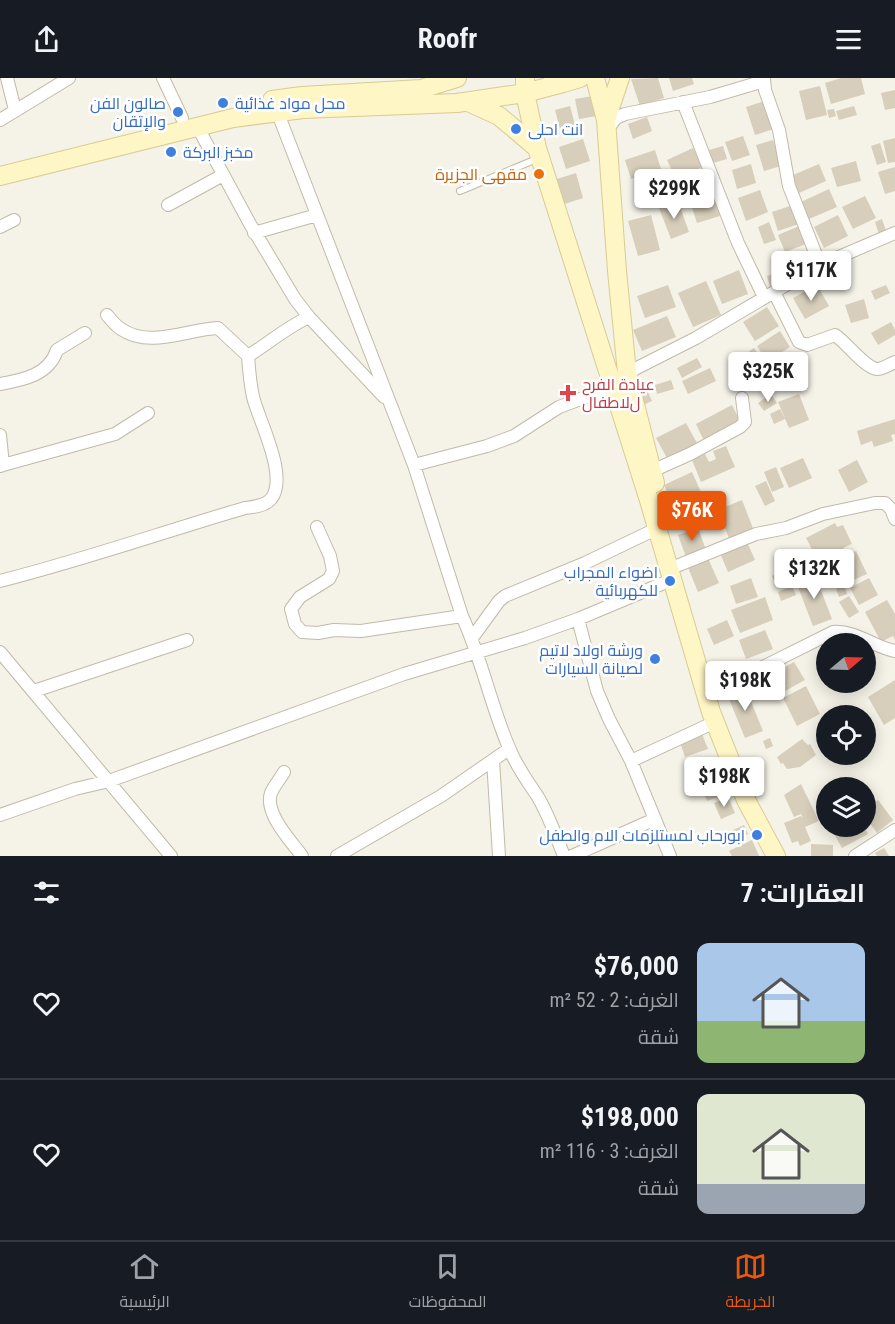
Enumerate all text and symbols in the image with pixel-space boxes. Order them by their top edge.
icon: share [30,23,63,56]
text: Roofr [418,23,477,55]
icon: menu [832,23,865,56]
place label: صالون الفن والإتقان [90,94,166,132]
place label: محل مواد غذائية [235,94,346,114]
marker: محل مواد غذائية [216,96,230,110]
marker: صالون الفن والإتقان [171,105,185,119]
place label: انت احلى [528,120,583,140]
marker: انت احلى [509,122,523,136]
place label: مخبز البركة [183,143,254,162]
marker: مخبز البركة [164,145,178,159]
place label: مقهى الجزيرة [435,165,527,185]
marker: مقهى الجزيرة [532,167,546,181]
pin: $299K [632,169,716,220]
text: $299K [648,176,700,200]
pin: $117K [769,251,853,302]
text: $117K [785,258,837,282]
pin: $325K [726,352,810,403]
text: $325K [742,359,794,383]
place label: عيادة الفرح لﻻطفال [582,375,655,413]
marker: عيادة الفرح لﻻطفال [559,384,577,402]
pin: $76K [656,491,728,542]
text: $76K [671,498,713,522]
pin: $132K [772,549,856,600]
text: $132K [788,556,840,580]
place label: اضواء المجراب للكهربائية [564,563,658,601]
marker: اضواء المجراب للكهربائية [663,574,677,588]
north arrow [816,633,876,693]
map controls [816,633,876,837]
place label: ورشة اوﻻد ﻻتيم لصيانة السيارات [539,641,643,678]
marker: ورشة اوﻻد ﻻتيم لصيانة السيارات [648,652,662,666]
pin: $198K [703,661,787,712]
text: $198K [719,668,771,692]
button: locate [816,705,876,765]
pin: $198K [682,757,766,808]
text: $198K [698,764,750,788]
button: layers [816,777,876,837]
place label: ابورحاب لمستلزمات الام والطفل [539,826,745,847]
marker: ابورحاب لمستلزمات الام والطفل [750,828,764,842]
icon: filters [30,876,63,909]
text: العقارات: 7 [741,878,865,908]
text: $76,000 [594,951,679,981]
icon: home [745,967,817,1039]
icon: heart [30,987,63,1020]
text: الغرف: 2 · 52 m² [550,988,679,1012]
text: شقة [638,1025,679,1049]
text: $198,000 [581,1102,679,1132]
icon: home [745,1118,817,1190]
icon: heart [30,1138,63,1171]
text: الغرف: 3 · 116 m² [540,1139,679,1163]
text: شقة [638,1176,679,1200]
tab: الرئيسية [120,1250,170,1316]
tab: المحفوظات [409,1250,487,1316]
tab: الخريطة [726,1250,776,1316]

